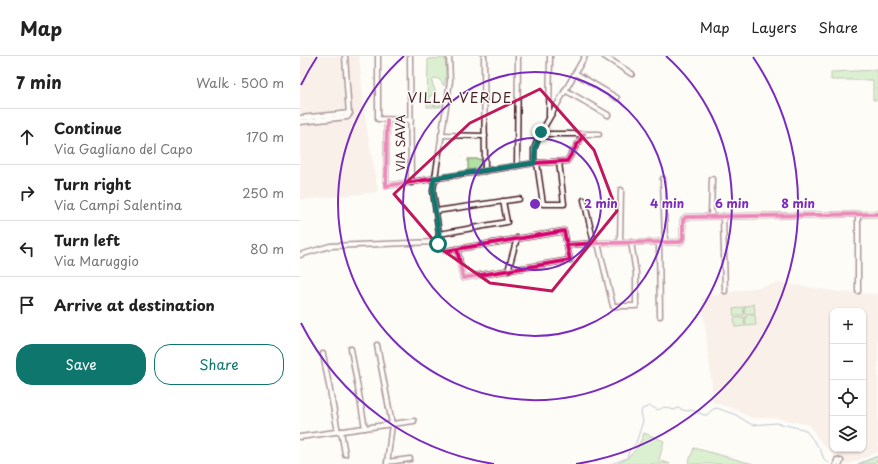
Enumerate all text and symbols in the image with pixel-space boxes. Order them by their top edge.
text: Map [20,14,62,42]
text: Map [700,17,730,38]
text: Layers [752,17,797,38]
text: Share [819,17,858,38]
text: 7 min [16,69,62,95]
text: Walk · 500 m [196,73,284,92]
district label: VILLA VERDE [407,87,513,108]
street label: VIA SAVA [391,114,409,172]
text: Continue [54,116,122,139]
route end [532,123,550,141]
icon: ahead [16,126,38,148]
text: 170 m [246,127,284,146]
text: Via Gagliano del Capo [54,139,193,158]
text: Turn right [54,172,131,195]
icon: right [16,182,38,204]
text: 250 m [242,183,284,202]
text: 2 min [584,194,618,212]
text: 4 min [650,194,684,212]
text: 6 min [715,194,749,212]
text: 8 min [781,194,815,212]
text: Via Campi Salentina [54,195,182,214]
centre of rings [528,197,542,211]
text: Turn left [54,228,120,251]
route start [429,235,447,253]
icon: left [16,238,38,260]
text: 80 m [250,239,284,258]
text: Via Maruggio [54,251,139,270]
text: Arrive at destination [54,293,215,316]
icon: arrive [16,294,38,316]
map controls [830,308,866,452]
button: + [830,308,866,344]
button: Save [16,344,146,385]
button: Share [154,344,284,385]
button: − [830,344,866,380]
button: locate [830,380,866,416]
button: layers [830,416,866,452]

